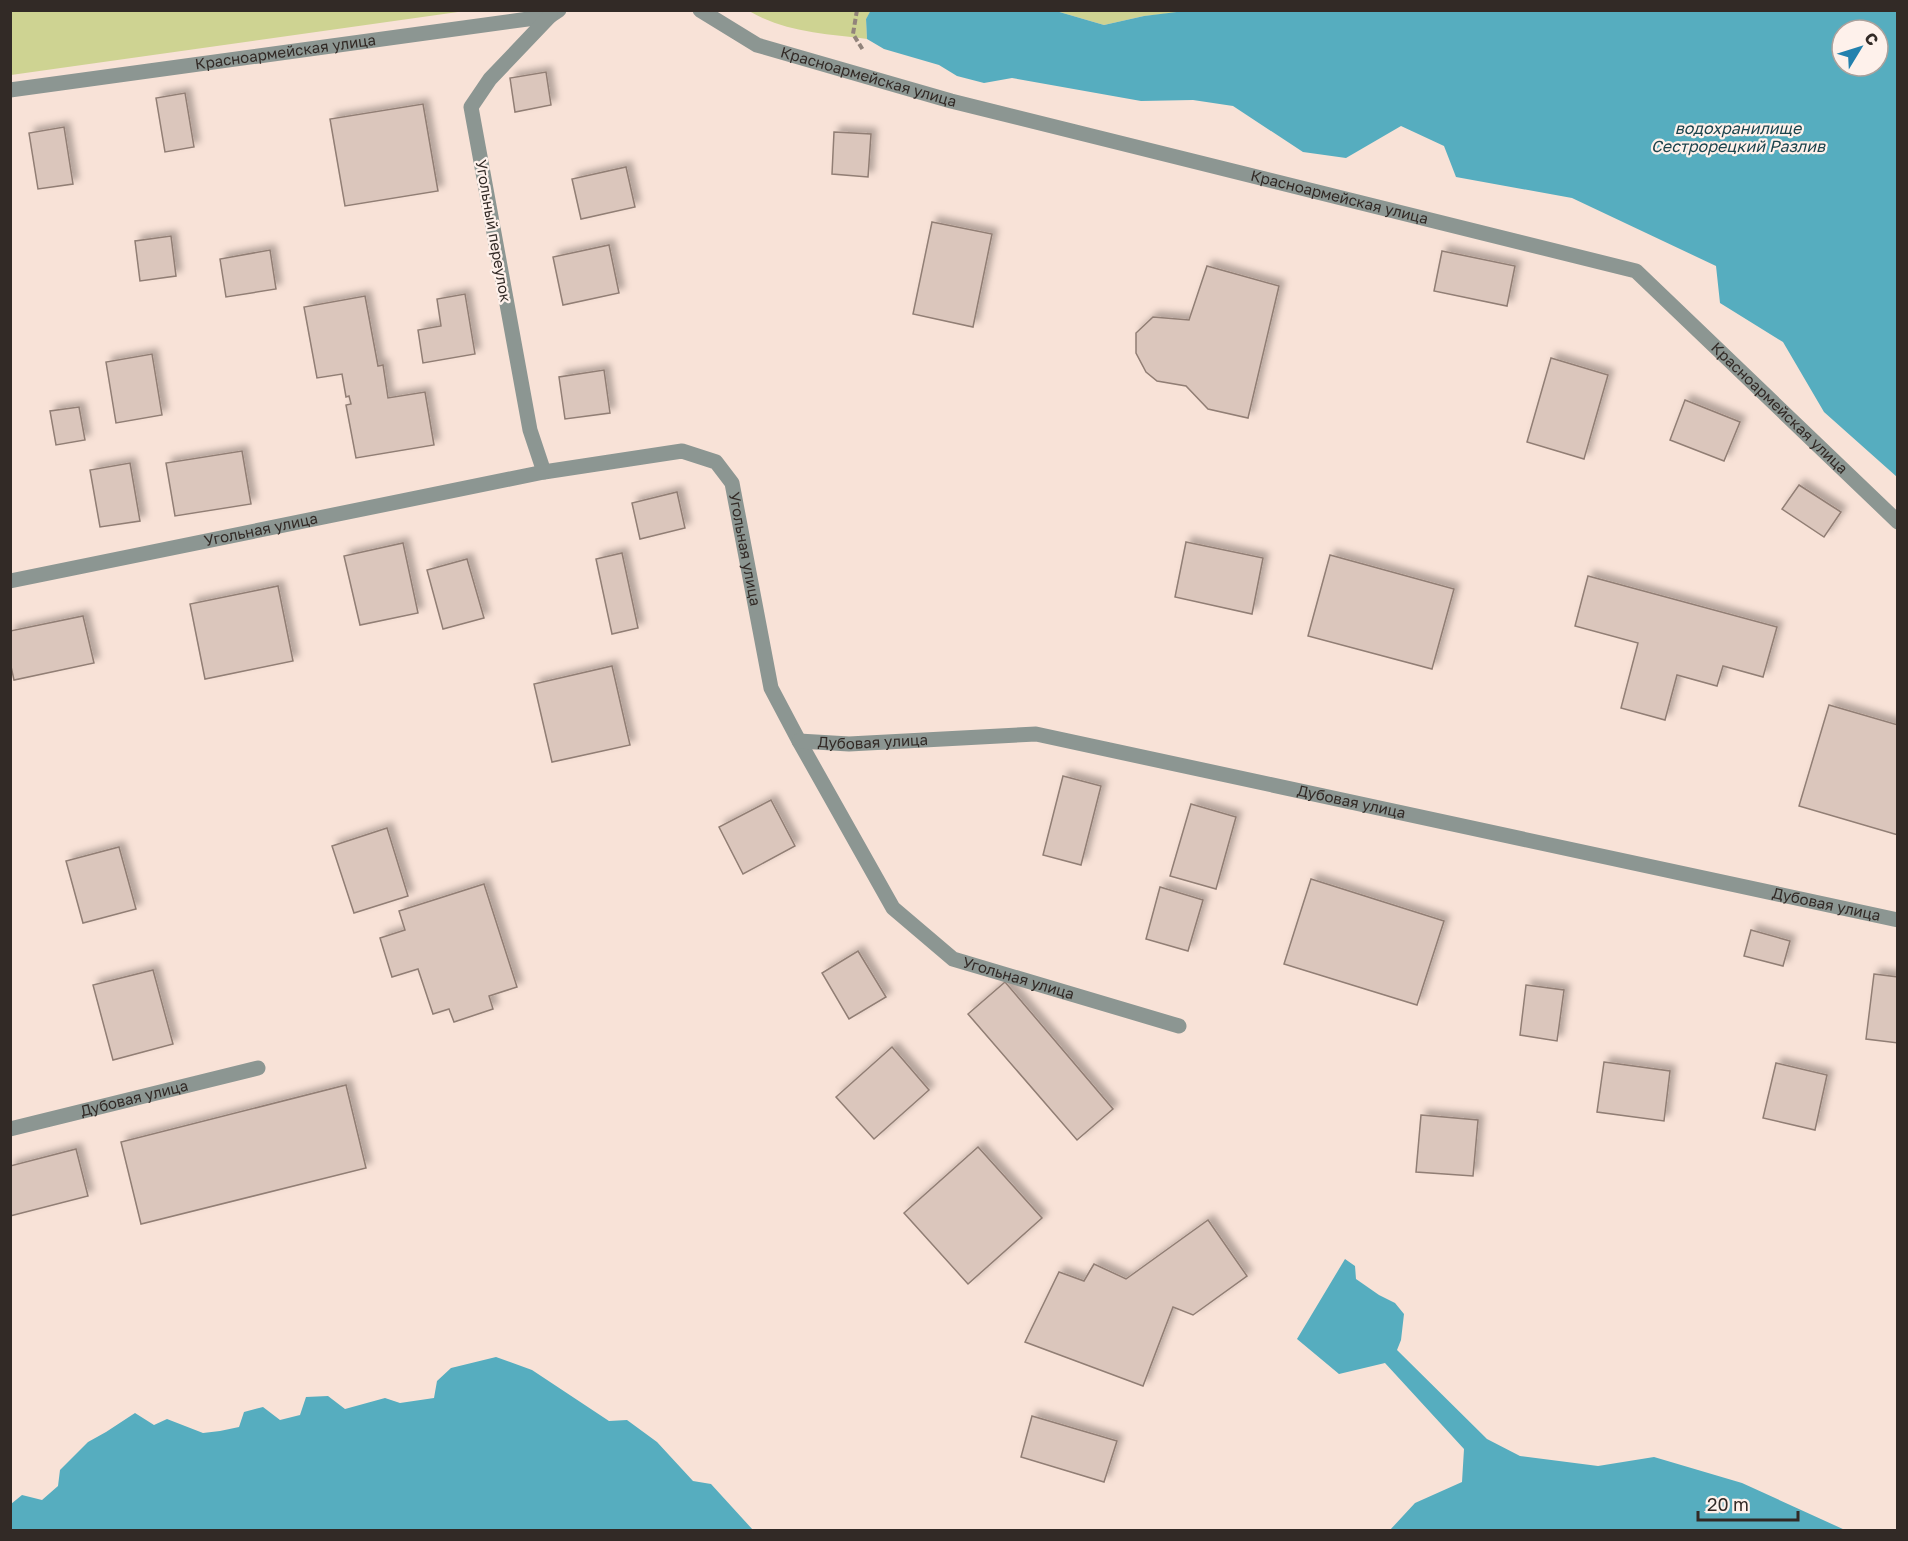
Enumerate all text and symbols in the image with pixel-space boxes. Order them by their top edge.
north arrow [1830,18,1890,78]
text: С [1860,28,1883,49]
street label: Красноармейская улица [194,30,377,73]
street label: Красноармейская улица [779,42,959,110]
water label: водохранилище Сестрорецкий Разлив [1651,118,1826,156]
street label: Угольный переулок [473,158,515,304]
street label: Красноармейская улица [1249,166,1430,227]
street label: Красноармейская улица [1708,338,1852,477]
street label: Угольная улица [726,490,765,607]
street label: Угольная улица [202,508,319,549]
street label: Дубовая улица [817,730,928,752]
street label: Дубовая улица [1296,781,1407,822]
street label: Дубовая улица [1771,883,1882,924]
street label: Угольная улица [961,952,1077,1003]
street label: Дубовая улица [78,1076,190,1119]
scale bar [1698,1484,1798,1522]
text: 20 m [1707,1493,1749,1515]

